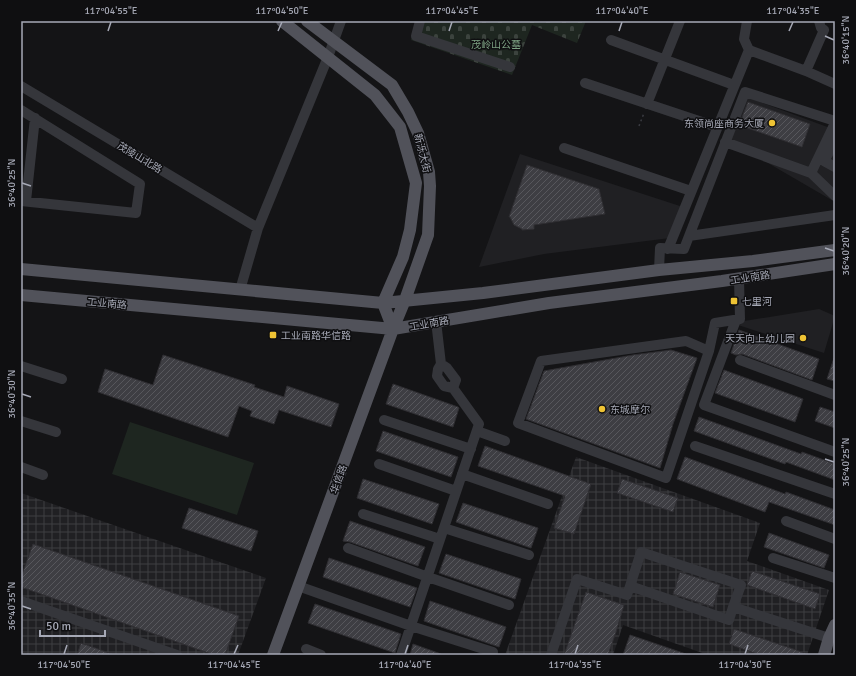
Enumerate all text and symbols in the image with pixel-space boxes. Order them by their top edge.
text: 117°04'55"E [84,5,138,17]
text: 117°04'50"E [255,5,309,17]
text: 117°04'45"E [425,5,479,17]
text: 117°04'40"E [595,5,649,17]
text: 117°04'35"E [766,5,820,17]
text: 36°40'15"N [840,16,852,64]
park label: 茂岭山公墓 [471,39,521,51]
place label: 东领尚座商务大厦 [684,118,764,130]
marker: 东领尚座商务大厦 [767,118,777,128]
street label: 新泺大街 [411,132,433,174]
street label: 茂陵山北路 [115,140,164,176]
text: 36°40'25"N [6,159,18,207]
text: 36°40'20"N [840,227,852,275]
street label: 工业南路 [729,269,771,287]
street label: 工业南路 [86,296,127,312]
marker: 七里河 [729,296,739,306]
place label: 七里河 [742,296,772,308]
street label: 工业南路 [408,315,450,333]
marker: 工业南路华信路 [268,330,278,340]
place label: 工业南路华信路 [281,330,351,342]
place label: 天天向上幼儿园 [725,333,795,345]
marker: 天天向上幼儿园 [798,333,808,343]
text: 36°40'30"N [6,370,18,418]
marker: 东城摩尔 [597,404,607,414]
place label: 东城摩尔 [610,404,650,416]
text: 36°40'25"N [840,438,852,486]
street label: 华信路 [328,463,350,495]
text: 36°40'35"N [6,582,18,630]
scale bar [40,612,105,638]
text: 50 m [46,619,71,634]
text: 117°04'50"E [37,659,91,671]
text: 117°04'45"E [207,659,261,671]
text: 117°04'40"E [378,659,432,671]
text: 117°04'35"E [548,659,602,671]
text: 117°04'30"E [718,659,772,671]

